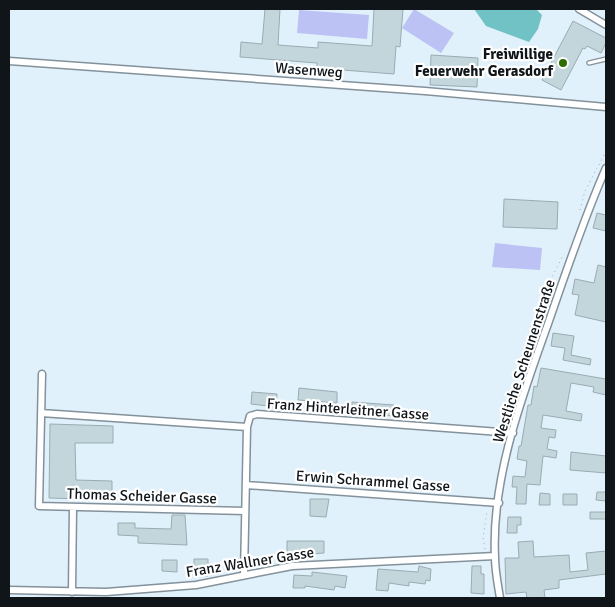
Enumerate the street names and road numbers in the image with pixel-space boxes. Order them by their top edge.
street label: Wasenweg [275,59,344,81]
street label: Westliche Scheunenstraße [489,277,559,445]
street label: Franz Hinterleitner Gasse [266,394,430,424]
street label: Erwin Schrammel Gasse [295,467,451,495]
street label: Thomas Scheider Gasse [67,484,217,508]
street label: Franz Wallner Gasse [185,543,315,581]

